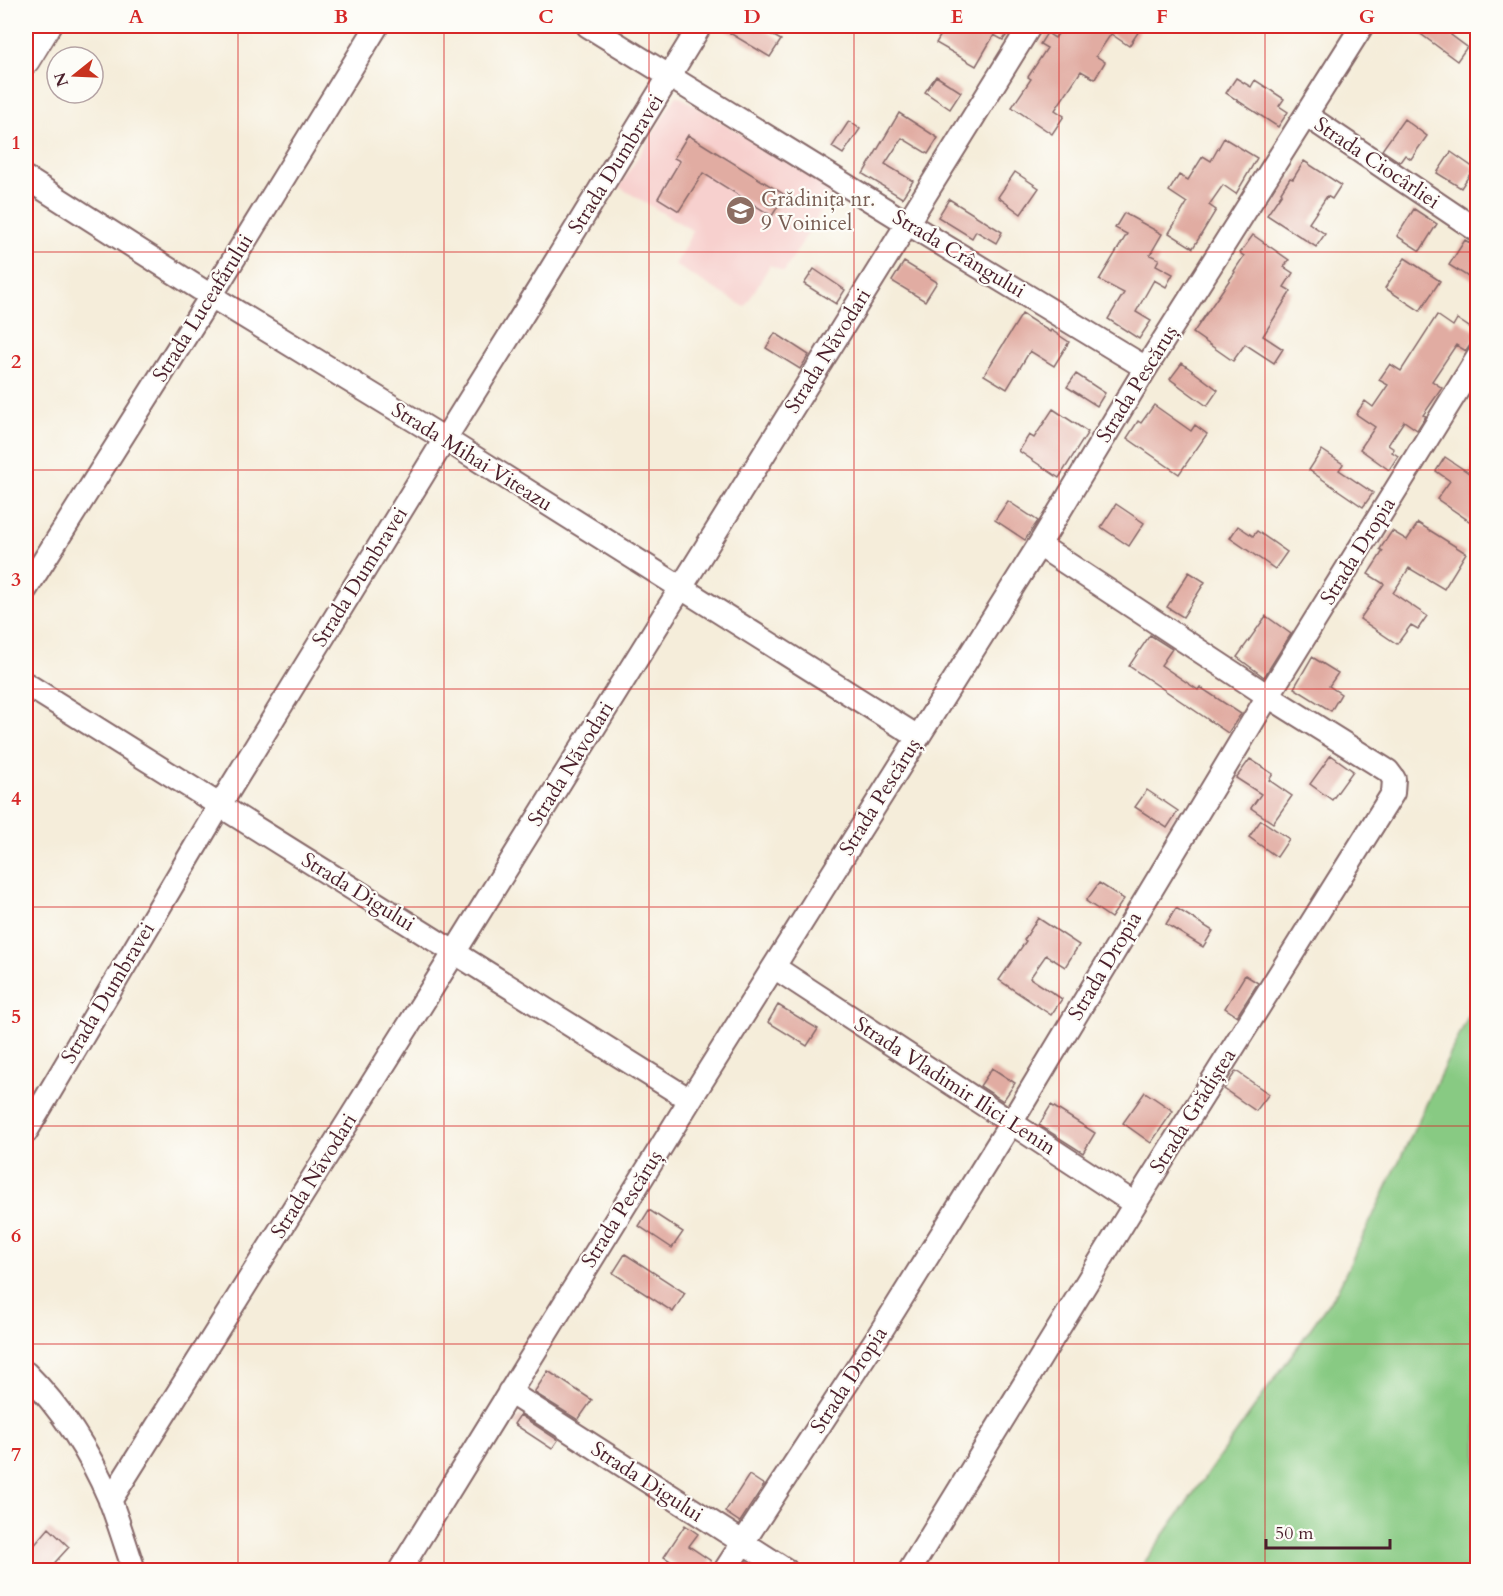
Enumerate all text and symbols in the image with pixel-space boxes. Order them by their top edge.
text: A [128,3,144,30]
text: B [334,3,348,30]
text: C [538,3,554,30]
text: D [743,3,761,30]
text: E [951,3,963,30]
text: F [1156,3,1168,30]
text: G [1359,3,1375,30]
north arrow [45,45,105,105]
text: N [49,69,74,89]
street label: Strada Dumbravei [561,88,671,240]
street label: Strada Ciocârliei [1308,110,1446,216]
text: 1 [11,129,21,156]
place label: Grădinița nr. 9 Voinicel [761,185,875,238]
school or university icon: Grădinița nr. 9 Voinicel [724,195,756,227]
street label: Strada Crângului [887,203,1031,305]
street label: Strada Luceafărului [146,228,260,388]
street label: Strada Năvodari [778,283,878,419]
street label: Strada Pescăruș [1089,320,1185,448]
text: 2 [11,348,21,375]
street label: Strada Mihai Viteazu [386,396,558,518]
street label: Strada Dropia [1313,492,1403,610]
street label: Strada Dumbravei [305,501,415,653]
text: 3 [11,566,21,593]
street label: Strada Năvodari [521,696,621,832]
street label: Strada Pescăruș [832,733,928,861]
text: 4 [11,785,21,812]
street label: Strada Digului [296,846,420,938]
street label: Strada Dropia [1061,906,1149,1026]
street label: Strada Dumbravei [54,917,162,1069]
text: 5 [11,1003,21,1030]
street label: Strada Vladimir Ilici Lenin [848,1010,1062,1162]
street label: Strada Grădiștea [1143,1043,1243,1179]
street label: Strada Năvodari [264,1108,364,1244]
street label: Strada Pescăruș [574,1145,670,1273]
text: 6 [11,1222,21,1249]
street label: Strada Dropia [804,1321,894,1439]
street label: Strada Digului [585,1435,709,1529]
text: 7 [11,1441,21,1468]
scale bar [1266,1512,1390,1550]
text: 50 m [1275,1521,1314,1546]

